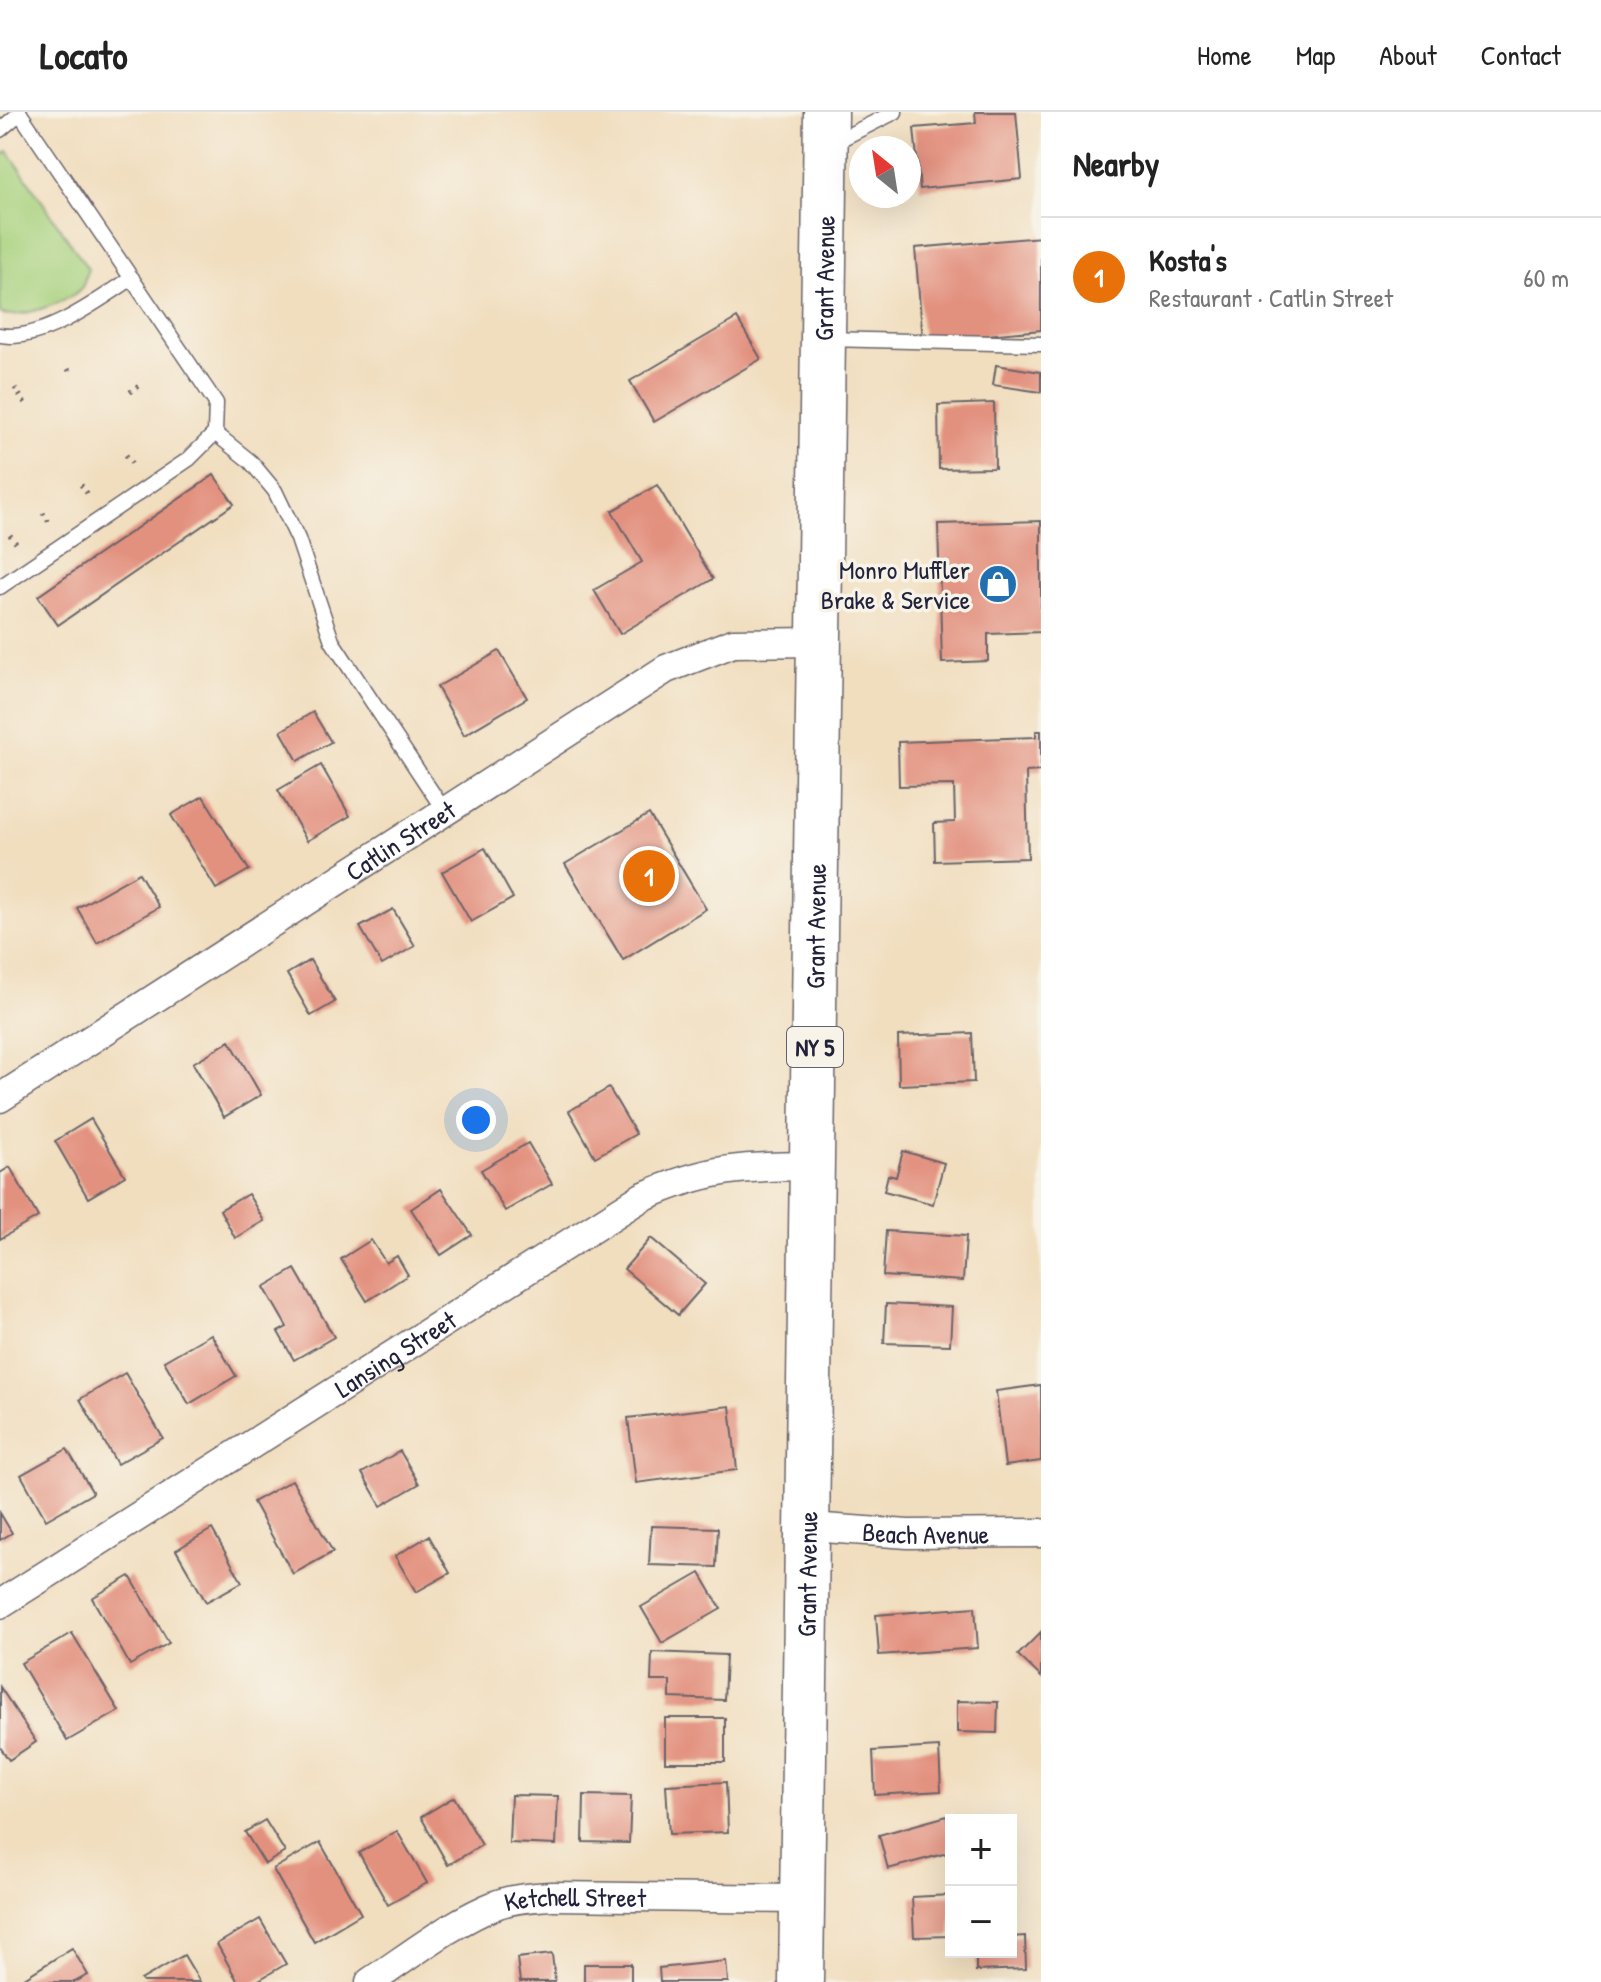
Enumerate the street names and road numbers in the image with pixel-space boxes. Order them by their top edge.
street label: Grant Avenue [805,215,842,341]
street label: Catlin Street [338,791,463,889]
street label: Grant Avenue [797,863,833,989]
road number: NY 5 [787,1027,843,1067]
street label: Lansing Street [328,1301,464,1405]
street label: Grant Avenue [788,1511,825,1637]
street label: Beach Avenue [861,1513,989,1552]
street label: Ketchell Street [501,1878,647,1919]

